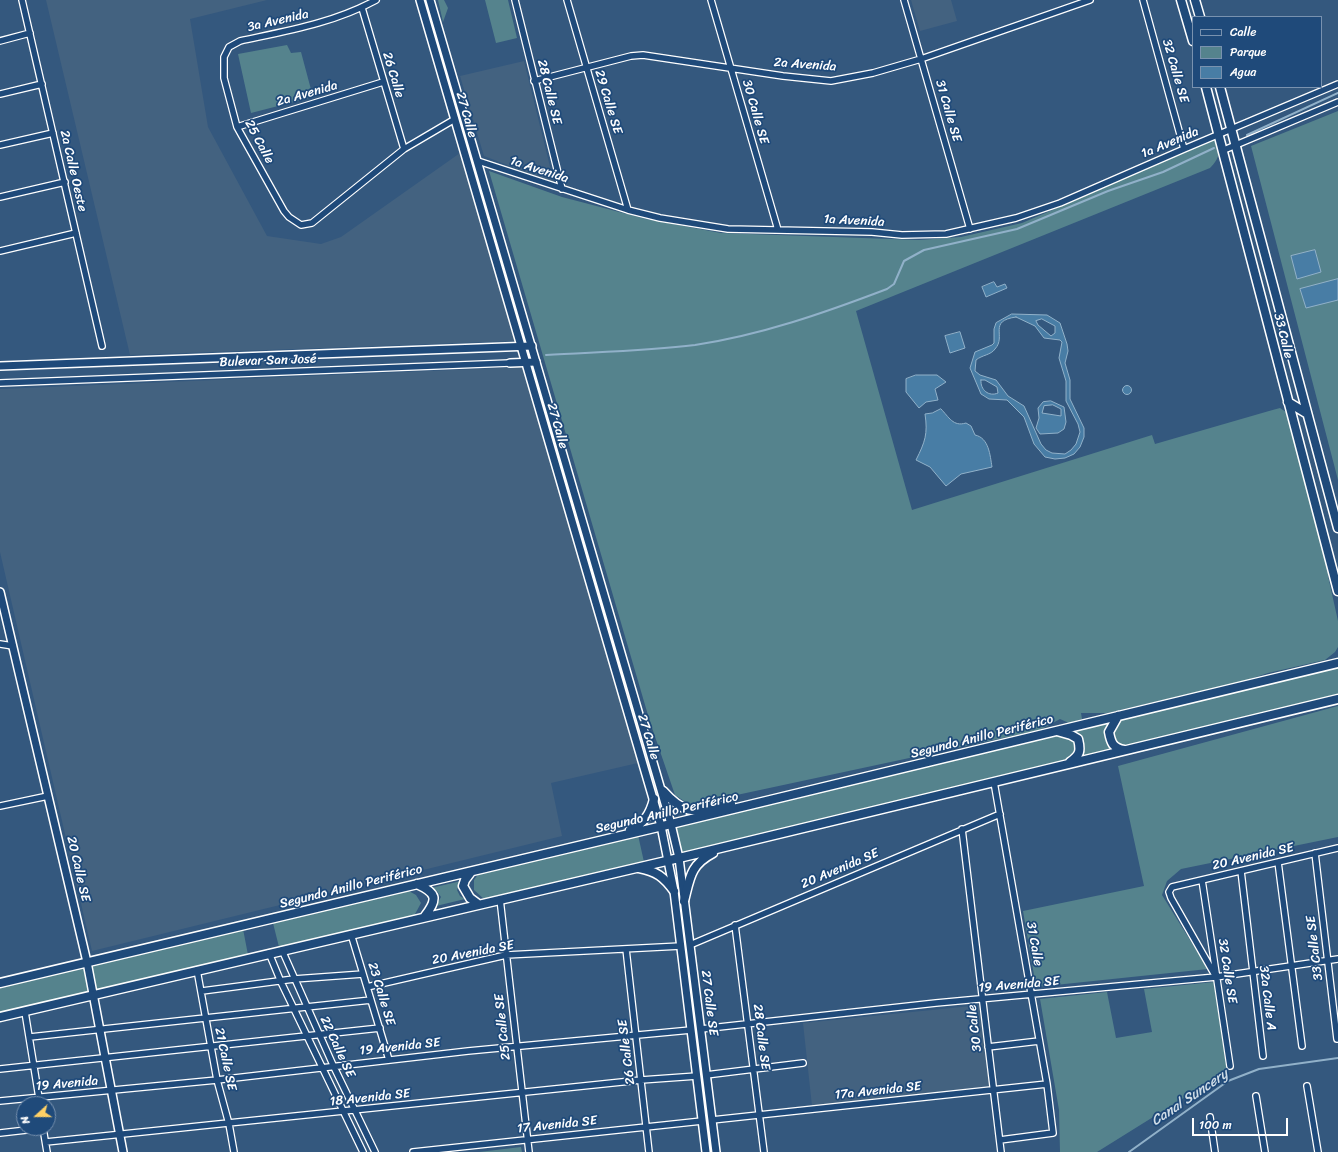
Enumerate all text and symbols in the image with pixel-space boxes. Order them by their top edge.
street label: 3a Avenida [246,6,310,36]
legend [1192,16,1322,88]
text: Calle [1230,21,1257,43]
street label: 32 Calle SE [1158,37,1192,105]
text: Parque [1230,41,1266,63]
street label: 26 Calle [379,50,407,100]
street label: 2a Avenida [773,55,837,75]
street label: 28 Calle SE [533,58,565,126]
text: Agua [1230,61,1256,83]
street label: 29 Calle SE [591,68,625,136]
street label: 2a Avenida [275,78,339,110]
street label: 30 Calle SE [738,78,772,146]
street label: 31 Calle SE [932,78,964,144]
street label: 27 Calle [452,90,480,140]
street label: 25 Calle [241,117,277,167]
street label: 1a Avenida [1139,124,1201,162]
street label: 2a Calle Oeste [56,129,90,213]
street label: 1a Avenida [508,153,570,187]
street label: 1a Avenida [823,212,885,230]
street label: 33 Calle [1270,312,1296,360]
street label: Bulevar San José [219,352,317,370]
street label: 27 Calle [543,401,571,451]
street label: 27 Calle [634,712,662,762]
street label: Segundo Anillo Periférico [909,712,1055,762]
street label: Segundo Anillo Periférico [594,789,740,837]
street label: 20 Calle SE [63,835,93,903]
street label: 20 Avenida SE [1211,840,1295,874]
street label: 20 Avenida SE [799,846,881,892]
street label: Segundo Anillo Periférico [278,862,424,912]
street label: 33 Calle SE [1303,915,1327,981]
street label: 31 Calle [1022,921,1046,967]
street label: 20 Avenida SE [431,937,515,969]
street label: 32 Calle SE [1214,937,1240,1005]
street label: 23 Calle SE [364,960,398,1028]
street label: 32a Calle A [1255,965,1279,1031]
street label: 27 Calle SE [697,969,721,1037]
street label: 19 Avenida SE [978,974,1060,996]
street label: 25 Calle SE [492,993,514,1061]
street label: 28 Calle SE [749,1003,773,1071]
street label: 30 Calle [964,1003,986,1053]
street label: 22 Calle SE [316,1014,358,1080]
street label: 26 Calle SE [615,1018,639,1086]
street label: 21 Calle SE [211,1026,239,1092]
street label: 19 Avenida SE [359,1035,441,1059]
water label: Canal Suncery [1148,1066,1232,1130]
street label: 19 Avenida [35,1074,99,1094]
street label: 17a Avenida SE [834,1079,922,1103]
street label: 18 Avenida SE [329,1086,411,1110]
north arrow [16,1096,56,1136]
scale bar [1194,1110,1290,1136]
text: N [15,1113,35,1127]
street label: 17 Avenida SE [516,1113,598,1137]
text: 100 m [1199,1114,1232,1136]

